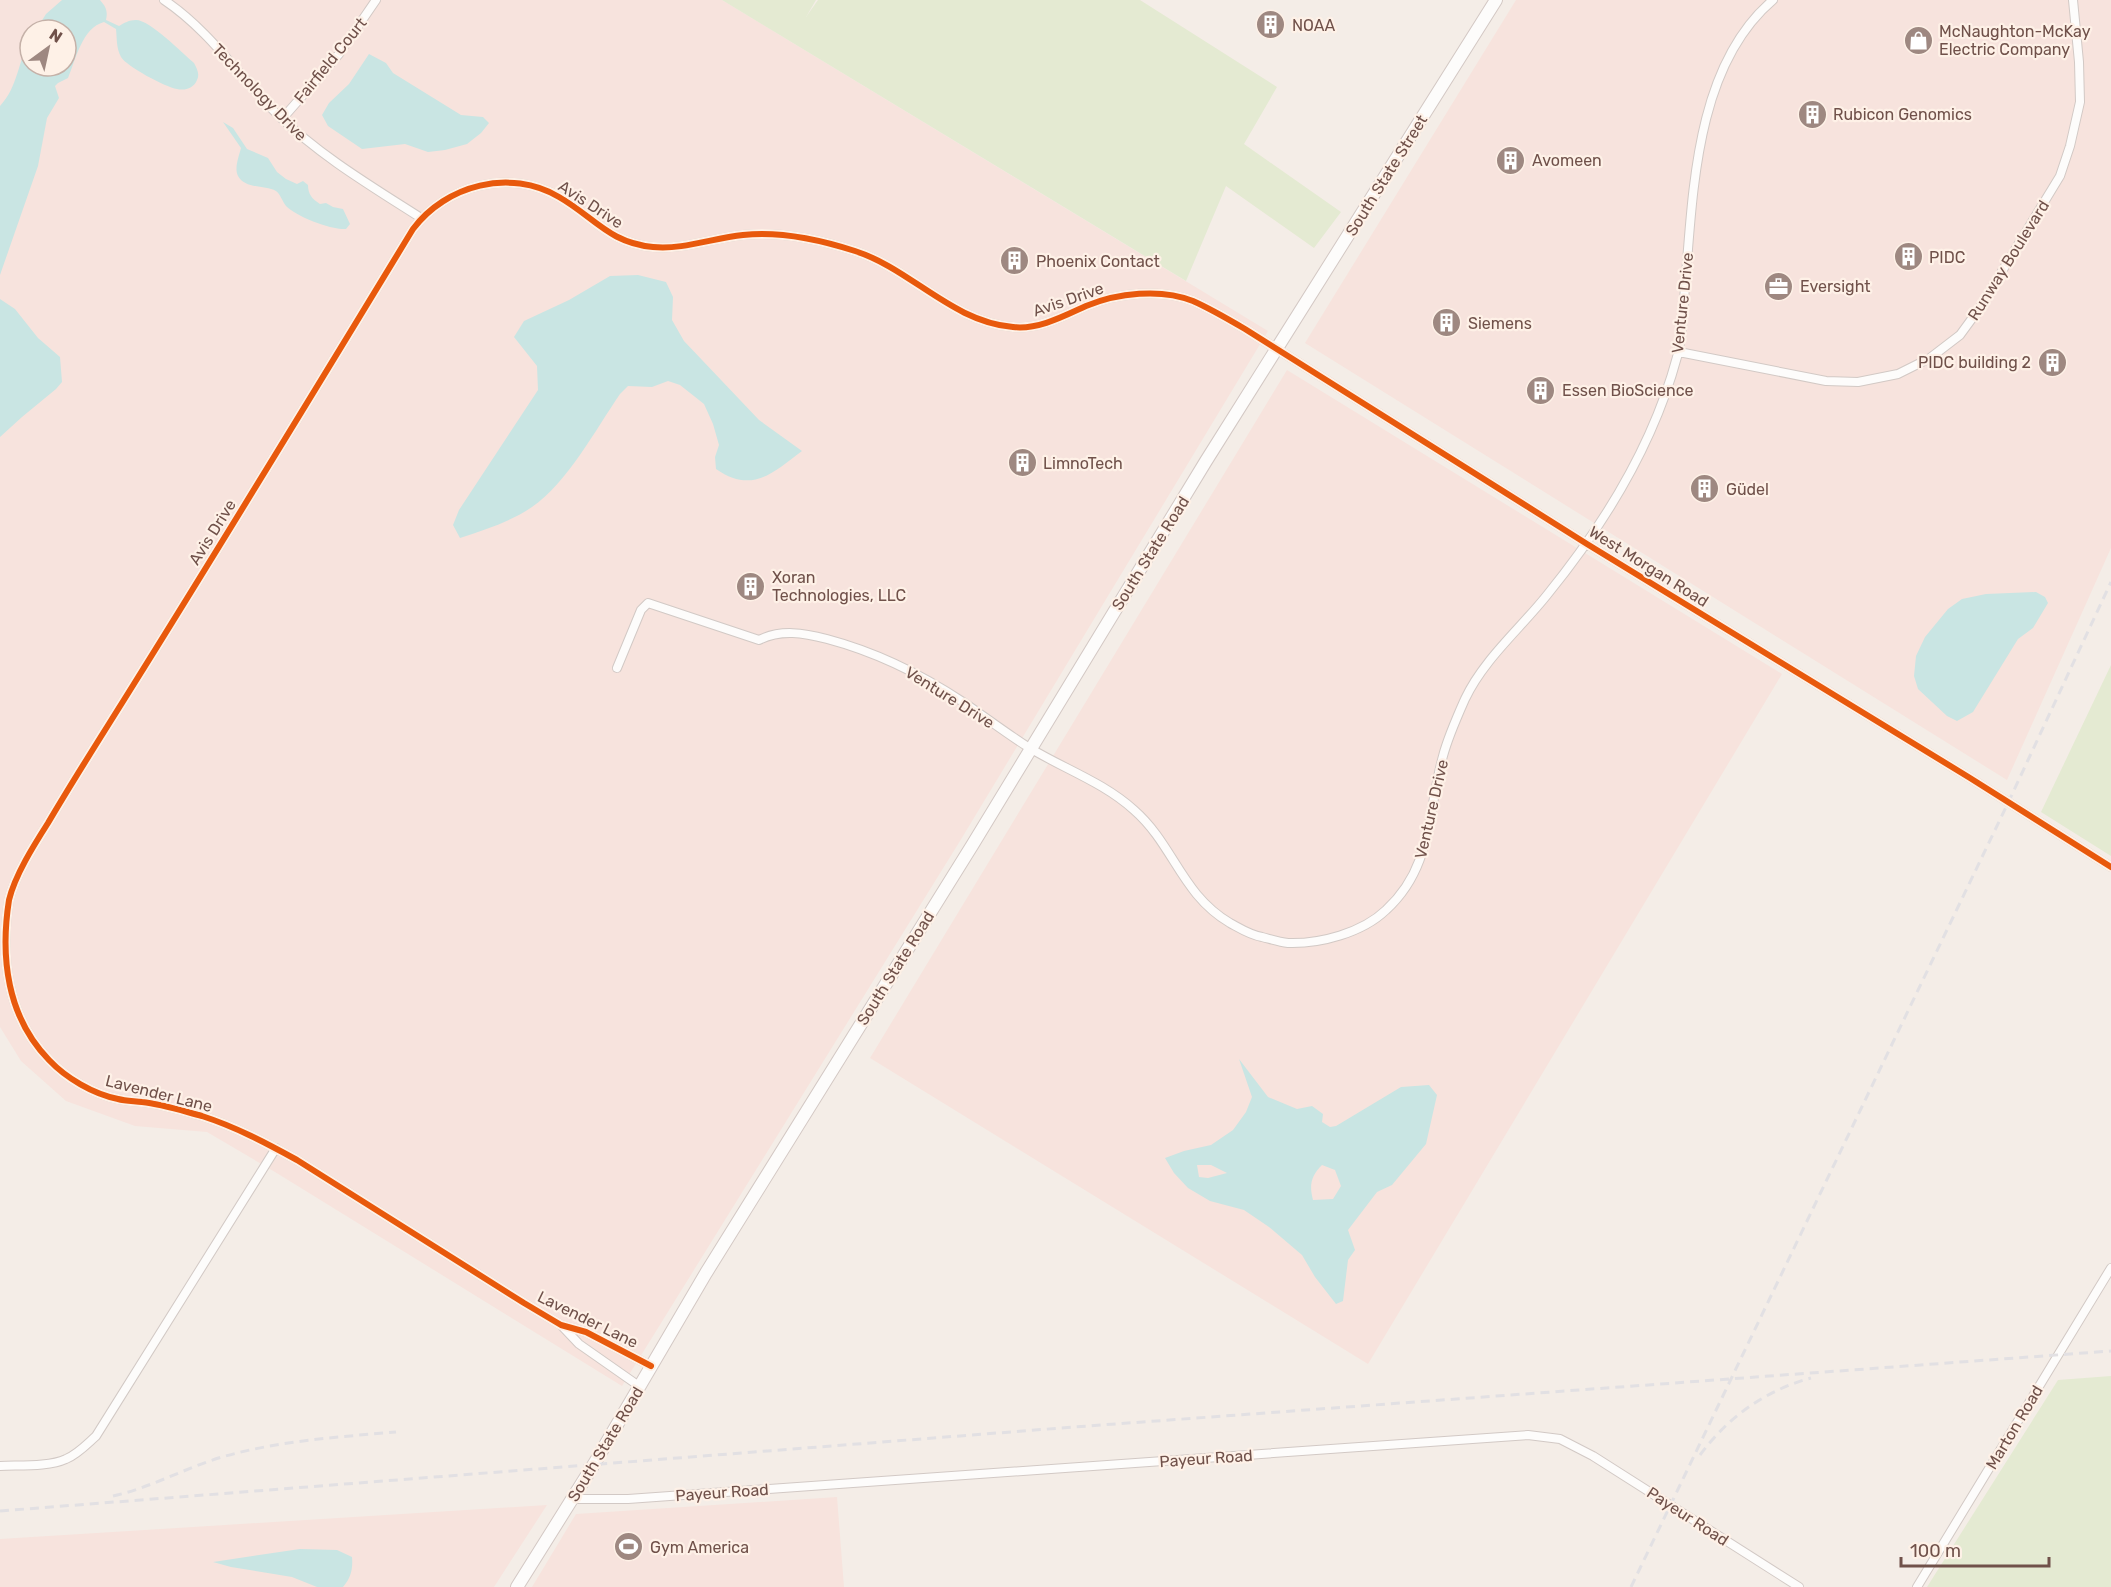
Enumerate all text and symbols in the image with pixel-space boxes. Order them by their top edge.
building icon: NOAA [1255,9,1287,41]
street label: Fairfield Court [290,14,371,107]
place label: NOAA [1292,16,1335,35]
north arrow [18,18,78,78]
place label: McNaughton-McKay Electric Company [1939,22,2091,59]
shop icon: McNaughton-McKay Electric Company [1902,24,1934,56]
text: N [46,25,66,47]
street label: Technology Drive [208,40,311,145]
building icon: Rubicon Genomics [1796,98,1828,130]
place label: Rubicon Genomics [1833,105,1972,124]
street label: South State Street [1342,111,1431,239]
building icon: Avomeen [1495,144,1527,176]
place label: Avomeen [1532,151,1602,170]
street label: Avis Drive [555,176,627,232]
street label: Runway Boulevard [1964,197,2053,324]
building icon: PIDC [1892,241,1924,273]
building icon: Phoenix Contact [999,245,1031,277]
place label: PIDC [1929,248,1965,267]
place label: Phoenix Contact [1036,252,1160,271]
street label: Venture Drive [1668,252,1697,354]
office icon: Eversight [1763,270,1795,302]
place label: Eversight [1800,277,1871,296]
street label: Avis Drive [1030,279,1106,320]
building icon: Siemens [1431,307,1463,339]
place label: Siemens [1468,314,1532,333]
building icon: PIDC building 2 [2036,346,2068,378]
place label: PIDC building 2 [1918,353,2031,372]
building icon: Essen BioScience [1525,374,1557,406]
place label: Essen BioScience [1562,381,1693,400]
building icon: LimnoTech [1006,447,1038,479]
place label: LimnoTech [1043,454,1123,473]
building icon: Güdel [1689,473,1721,505]
place label: Güdel [1726,480,1769,499]
street label: South State Road [1108,493,1193,614]
street label: Avis Drive [185,496,240,568]
street label: West Morgan Road [1585,522,1712,611]
place label: Xoran Technologies, LLC [772,568,906,605]
building icon: Xoran Technologies, LLC [735,570,767,602]
street label: Venture Drive [902,663,998,732]
street label: Venture Drive [1411,758,1452,861]
street label: South State Road [853,908,938,1029]
street label: Lavender Lane [103,1071,214,1116]
street label: Lavender Lane [534,1287,641,1352]
street label: Marton Road [1982,1382,2047,1473]
street label: South State Road [564,1383,647,1505]
street label: Payeur Road [1159,1446,1253,1471]
street label: Payeur Road [675,1480,769,1505]
street label: Payeur Road [1643,1483,1732,1550]
scale bar [1901,1530,2050,1568]
sports icon: Gym America [613,1531,645,1563]
place label: Gym America [650,1538,749,1557]
text: 100 m [1910,1540,1961,1562]

